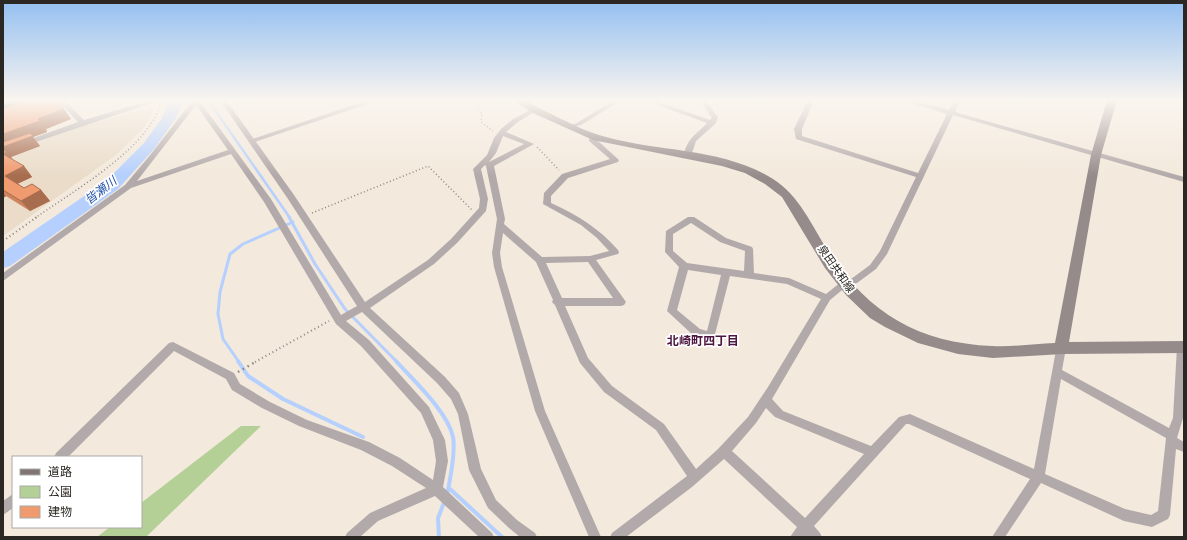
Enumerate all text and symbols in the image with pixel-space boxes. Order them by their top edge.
water label: 皆瀬川 [82,172,122,209]
street label: 泉田共和線 [814,242,858,296]
district label: 北崎町四丁目 [667,333,739,350]
legend [12,456,142,528]
text: 道路 [48,464,72,481]
text: 公園 [48,484,72,501]
text: 建物 [48,504,72,521]

